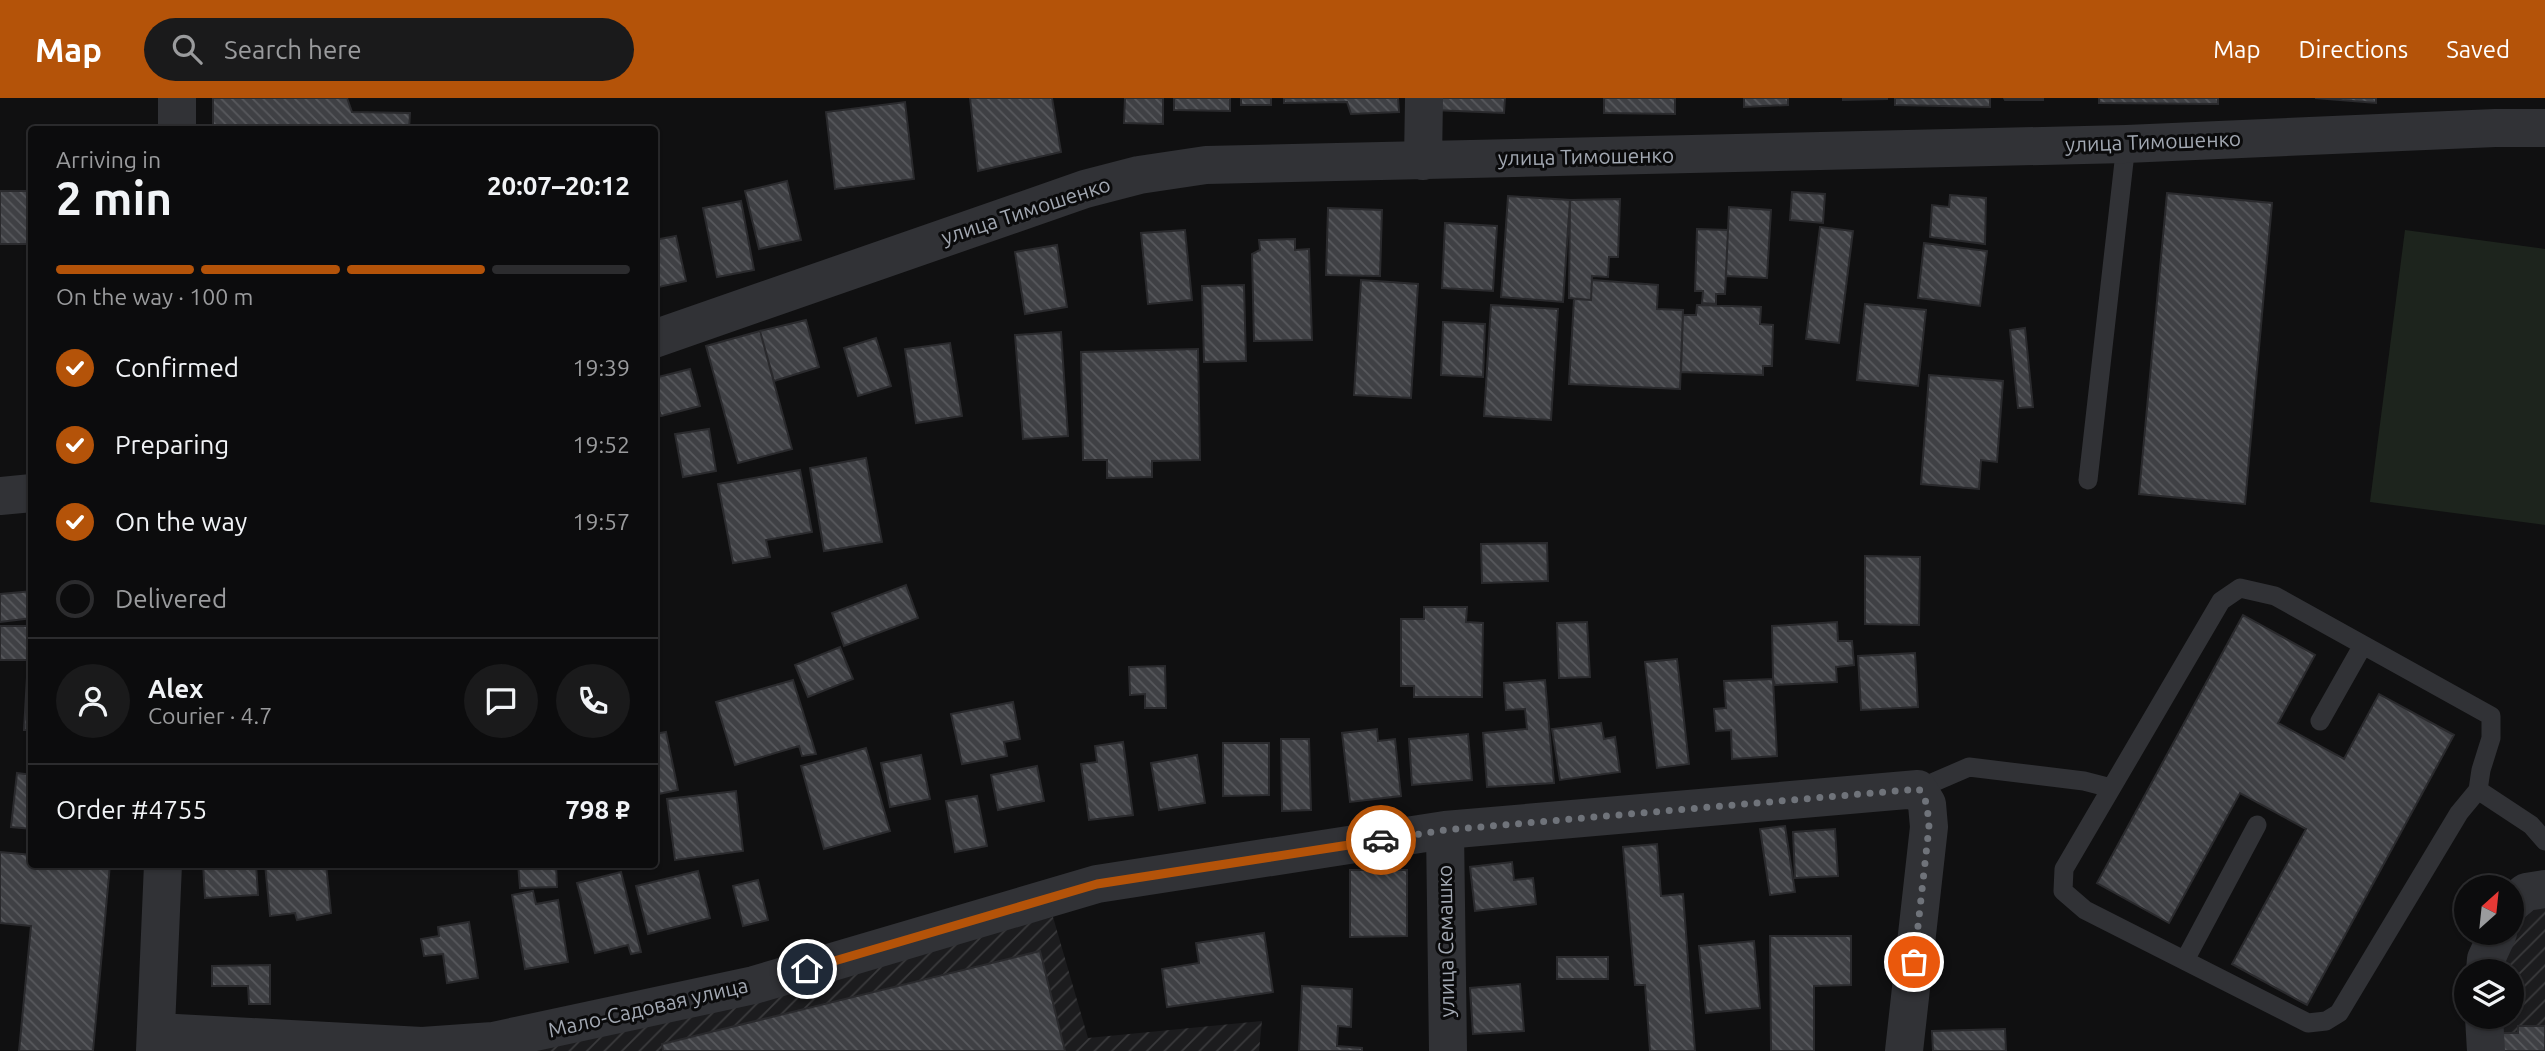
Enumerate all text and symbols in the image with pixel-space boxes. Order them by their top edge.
search box [144,18,634,81]
icon: search [168,30,206,68]
text: Map [35,31,102,68]
text: Search here [224,35,362,64]
text: Map [2213,36,2260,63]
text: Directions [2298,36,2408,63]
text: Saved [2446,36,2510,63]
street label: улица Тимошенко [2064,126,2242,156]
street label: улица Тимошенко [1498,142,1674,170]
text: Arriving in [56,147,161,172]
text: 20:07–20:12 [487,171,630,200]
street label: улица Тимошенко [938,171,1113,249]
text: 2 min [56,172,172,224]
text: On the way · 100 m [56,284,253,309]
icon: check [56,349,94,387]
text: Confirmed [115,353,239,382]
text: 19:39 [572,355,630,380]
icon: check [56,426,94,464]
text: Preparing [115,430,229,459]
text: 19:52 [572,432,630,457]
icon: check [56,503,94,541]
text: On the way [115,507,247,536]
text: 19:57 [572,509,630,534]
text: Delivered [115,584,227,613]
button: person [56,664,130,738]
button: chat [464,664,538,738]
button: phone [556,664,630,738]
text: Alex [148,674,203,703]
text: Courier · 4.7 [148,703,272,728]
text: Order #4755 [56,795,207,824]
text: 798 ₽ [565,795,630,824]
courier [1346,805,1416,875]
icon: car [1362,821,1400,859]
street label: улица Семашко [1432,865,1458,1017]
north arrow [2454,875,2524,945]
map controls [2454,875,2524,1029]
pin [1884,932,1944,992]
pin [777,939,837,999]
icon: bag [1895,943,1933,981]
icon: home [788,950,826,988]
button: layers [2454,959,2524,1029]
street label: Мало-Садовая улица [545,972,750,1042]

